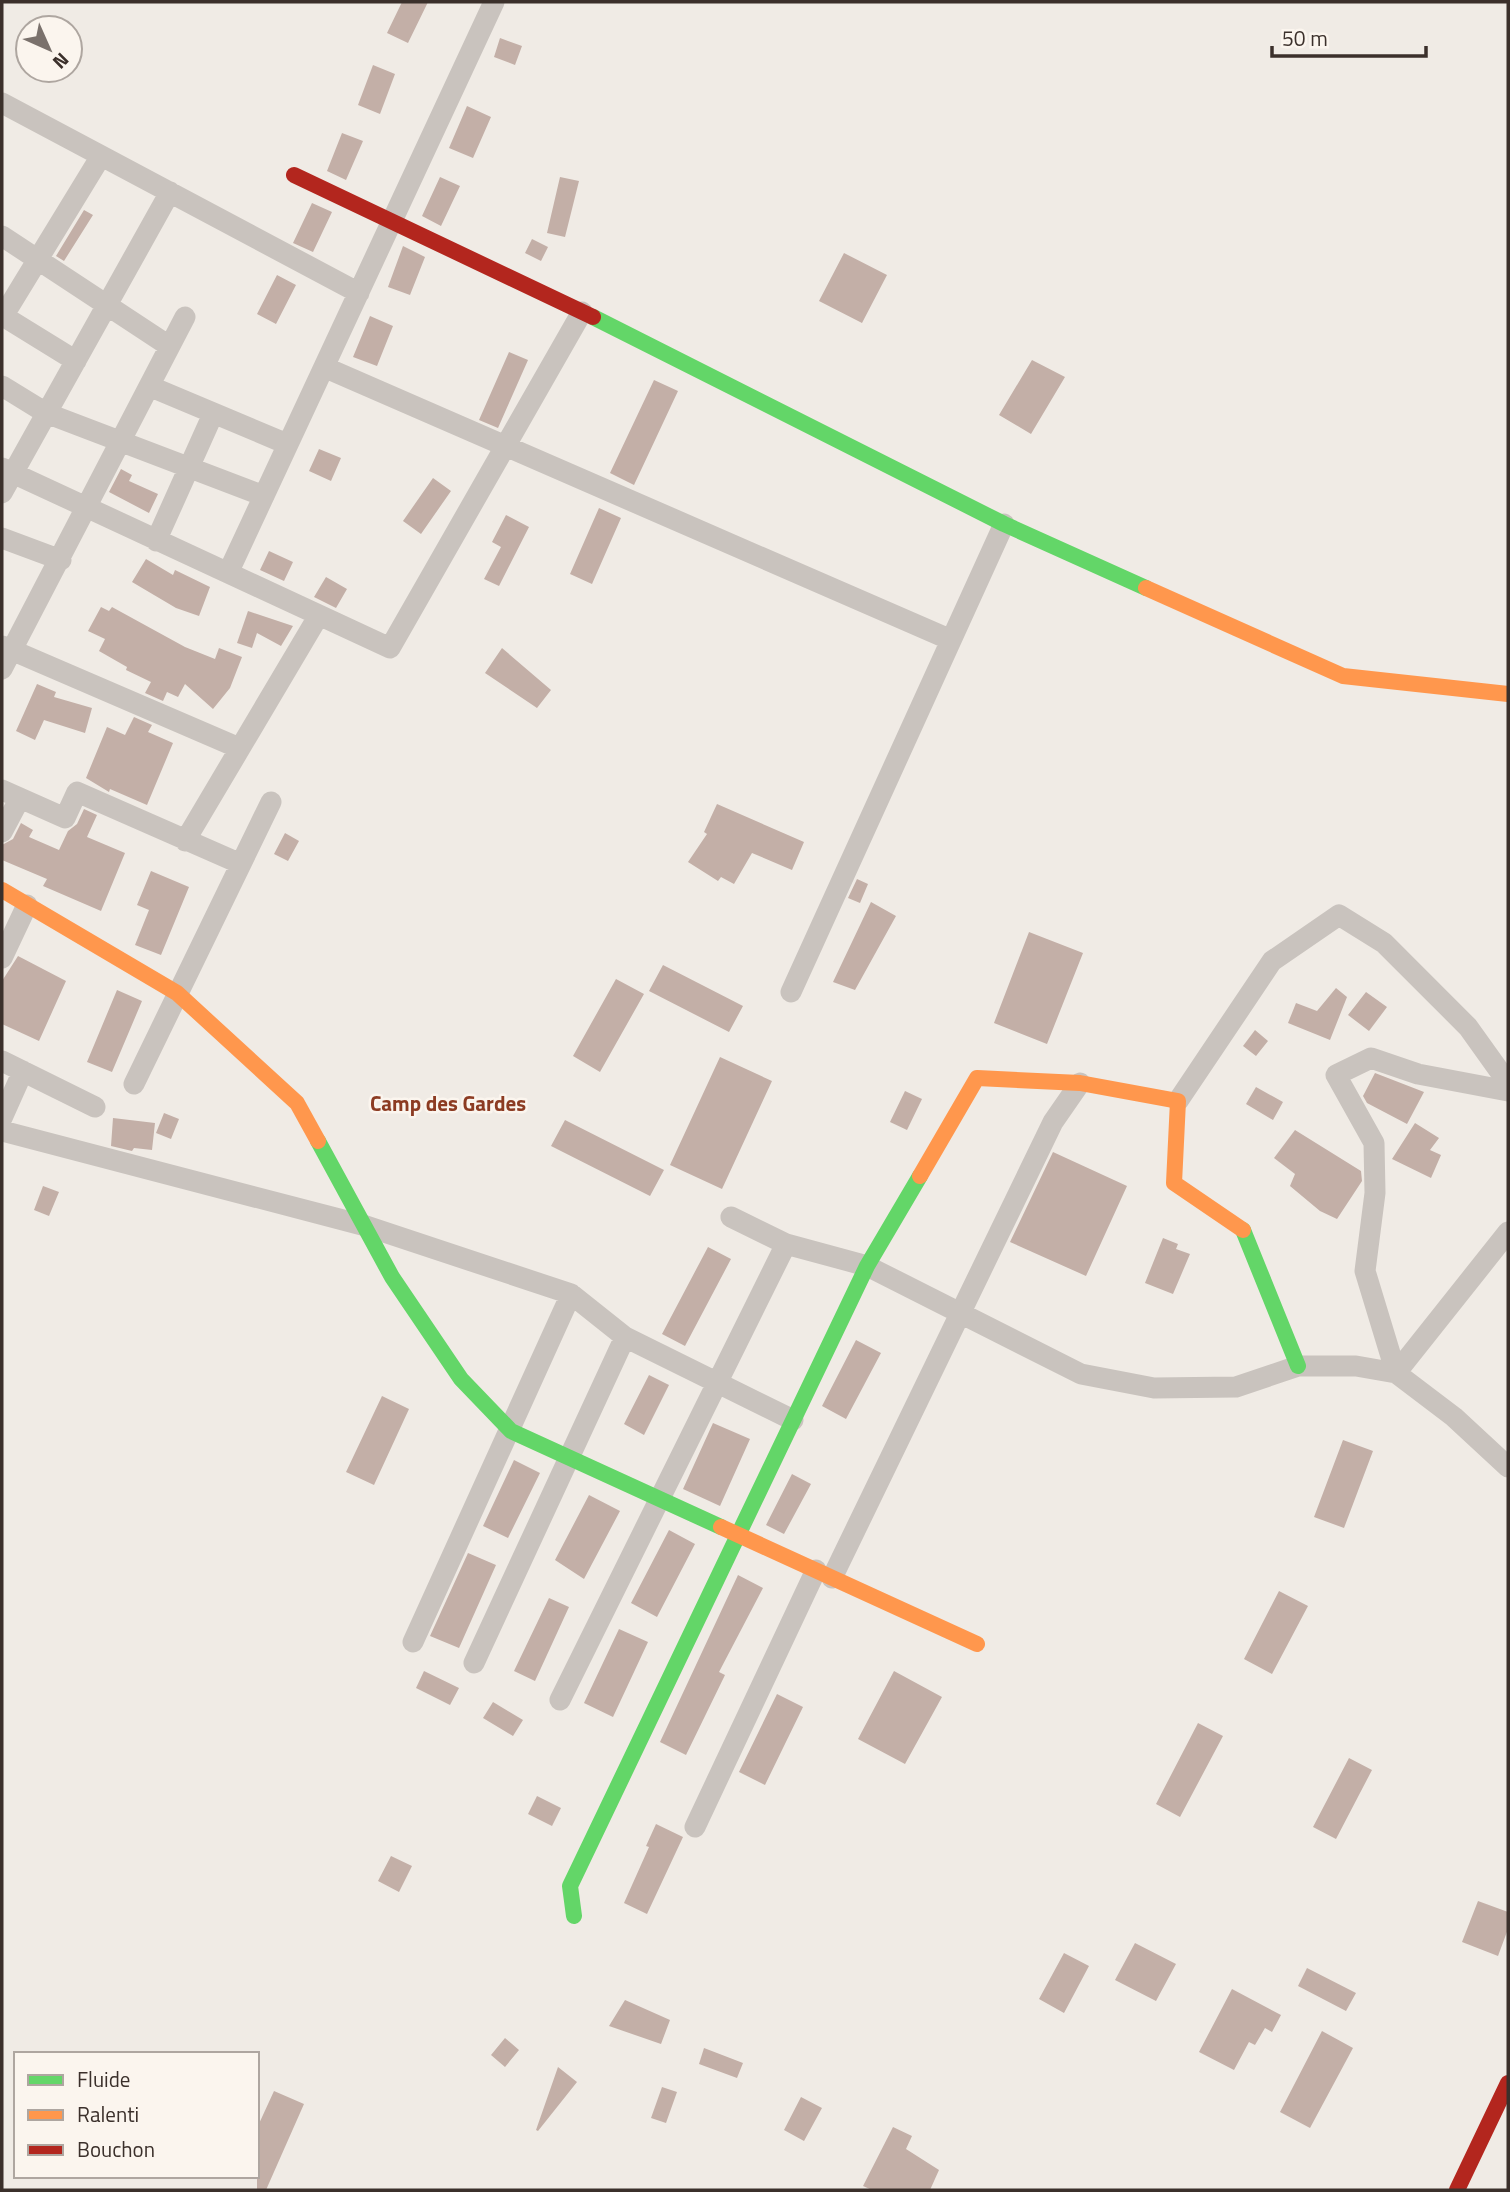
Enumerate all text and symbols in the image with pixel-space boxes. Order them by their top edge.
north arrow [14,14,84,84]
scale bar [1272,14,1426,58]
text: 50 m [1282,22,1328,54]
text: N [46,46,76,76]
district label: Camp des Gardes [370,1087,526,1119]
legend [14,2052,259,2178]
text: Fluide [77,2063,130,2095]
text: Ralenti [77,2098,139,2130]
text: Bouchon [77,2133,155,2165]

